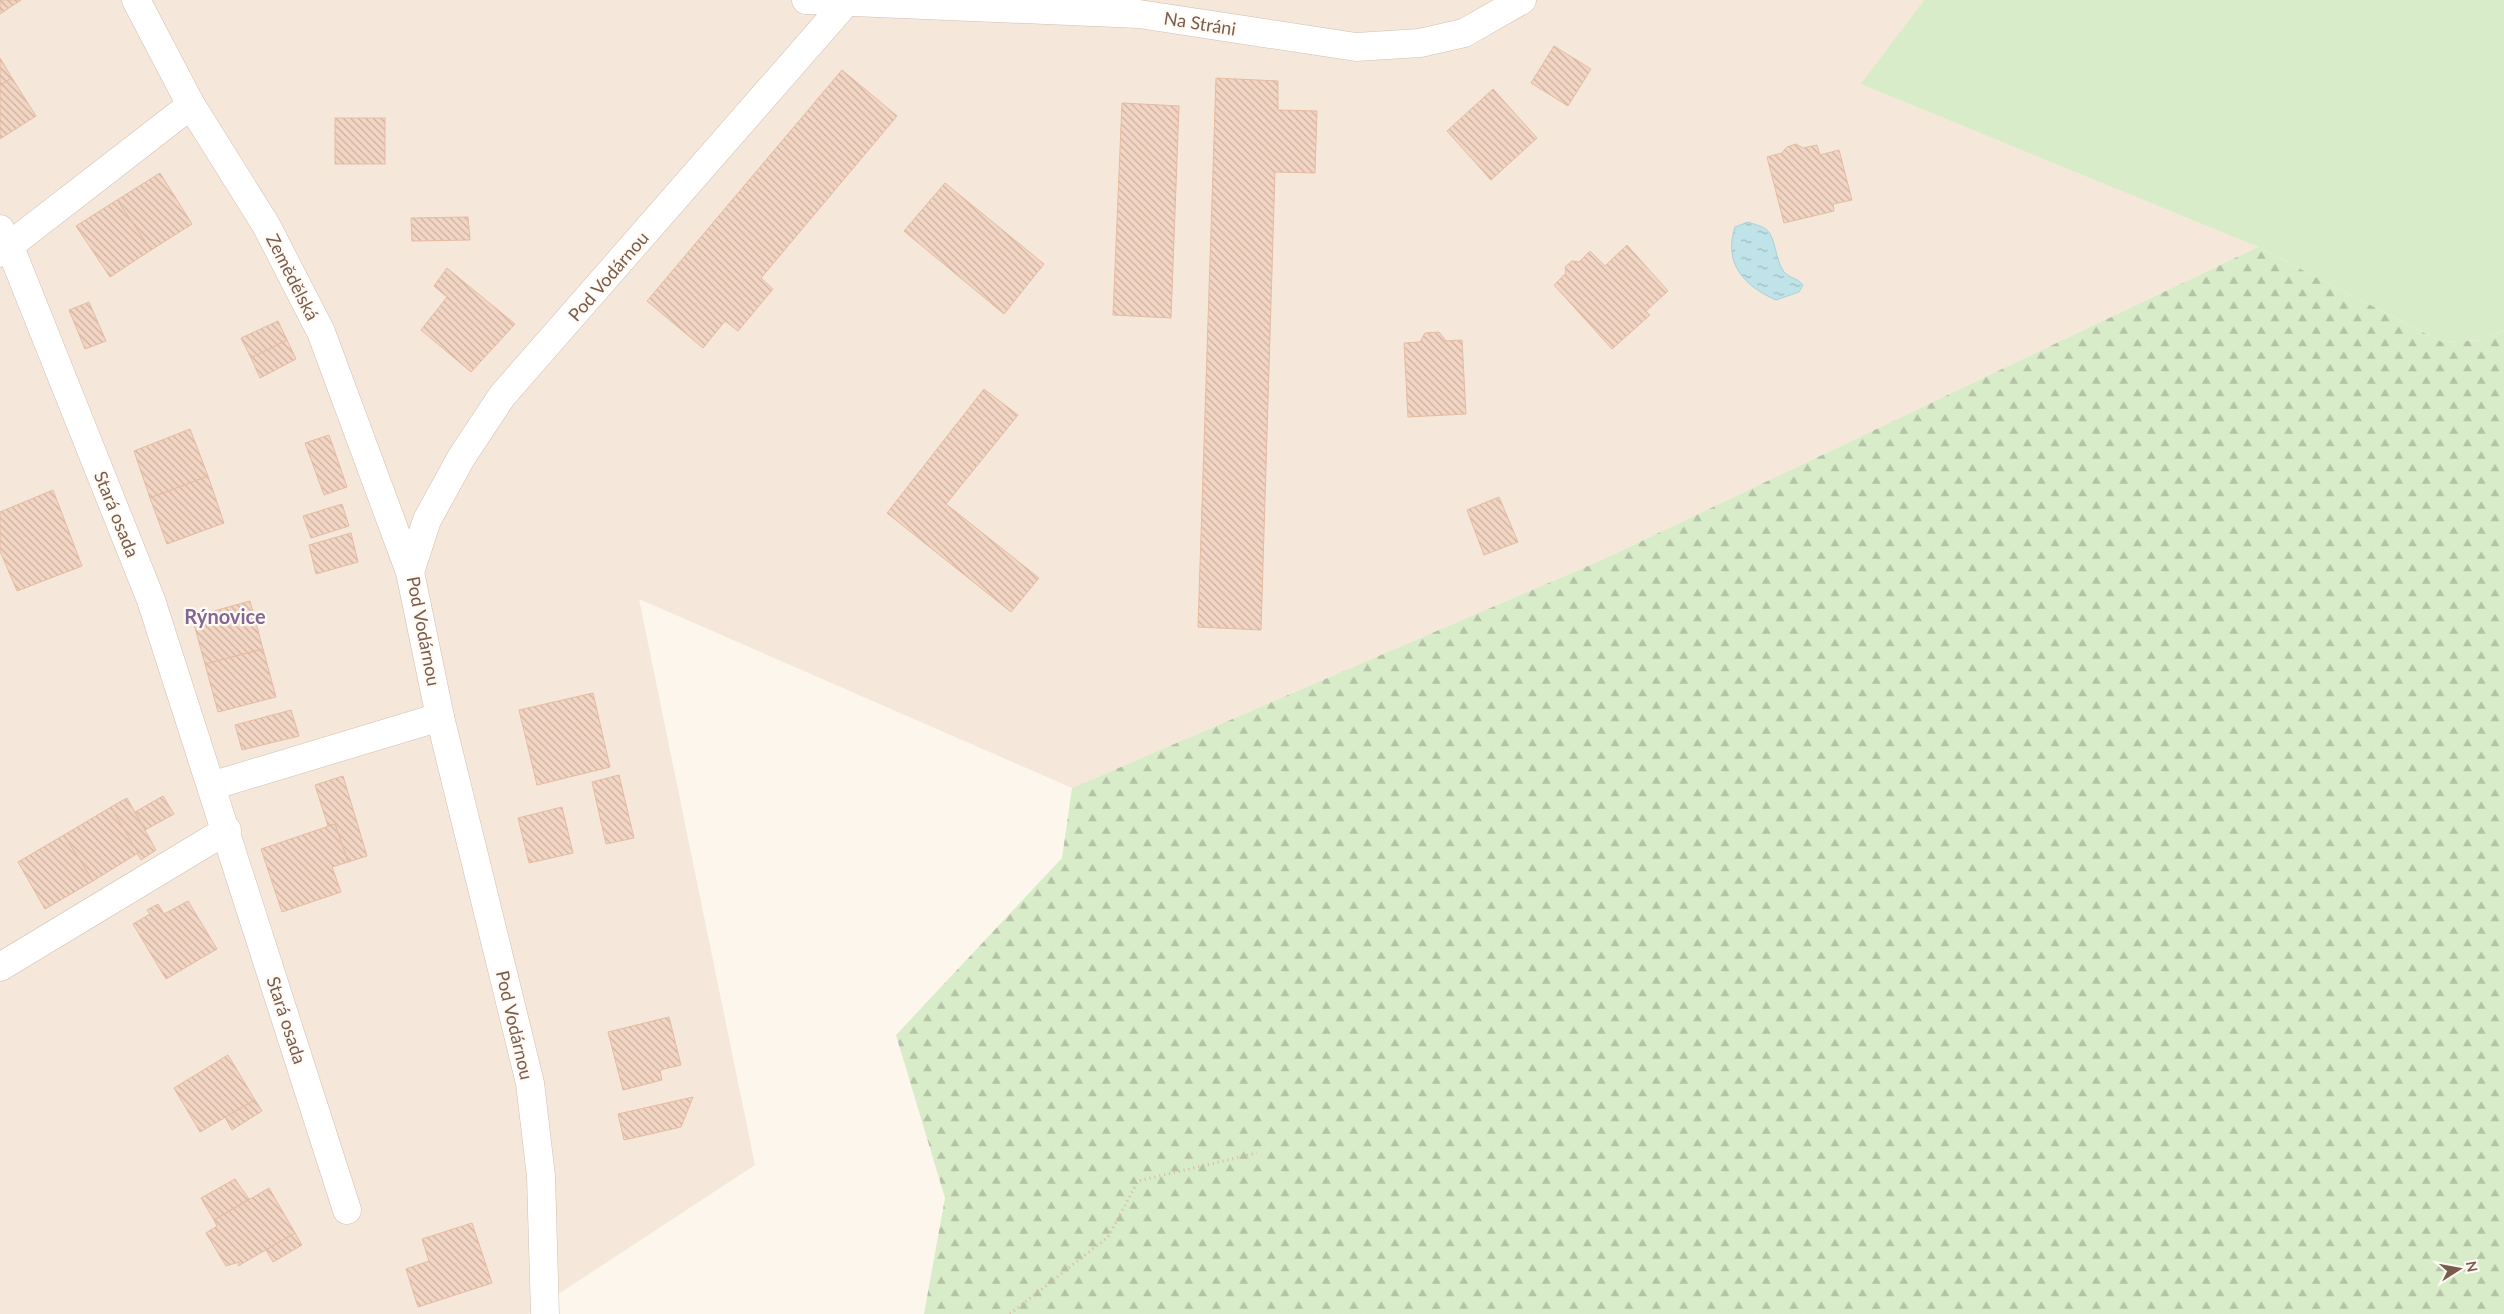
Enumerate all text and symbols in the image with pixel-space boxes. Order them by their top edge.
street label: Na Stráni [1162,6,1238,40]
street label: Pod Vodárnou [563,227,653,325]
street label: Zemědělská [262,230,324,324]
street label: Stará osada [90,468,144,560]
street label: Pod Vodárnou [403,574,445,688]
district label: Rýnovice [184,604,266,628]
street label: Pod Vodárnou [492,968,538,1082]
street label: Stará osada [263,973,311,1067]
north arrow [2434,1244,2484,1294]
text: N [2463,1260,2482,1273]

